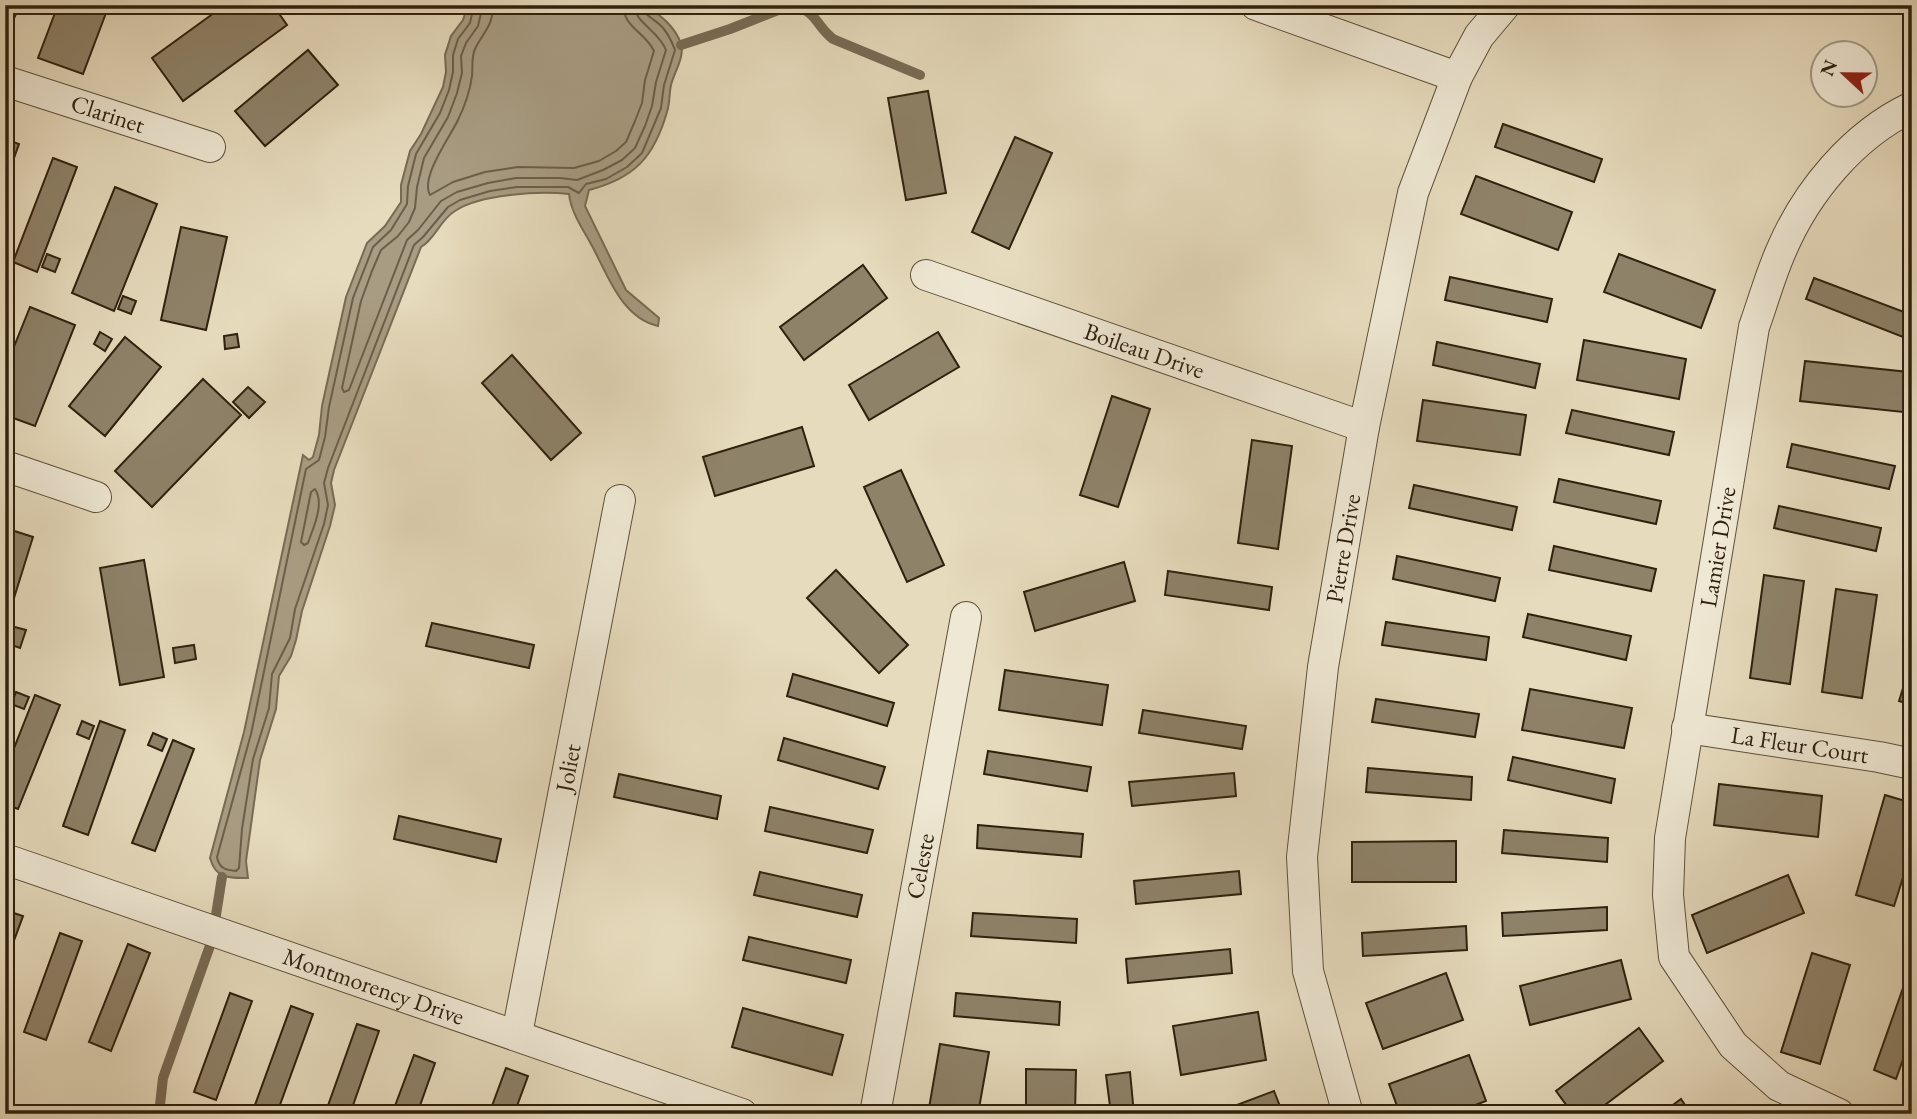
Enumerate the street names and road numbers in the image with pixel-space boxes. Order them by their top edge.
street label: Clarinet [67,87,149,140]
street label: Boileau Drive [1080,315,1209,385]
street label: Lamier Drive [1692,484,1743,610]
street label: Pierre Drive [1318,492,1367,605]
street label: La Fleur Court [1729,719,1871,770]
street label: Joliet [548,741,588,796]
street label: Celeste [899,831,941,901]
street label: Montmorency Drive [279,940,469,1032]

